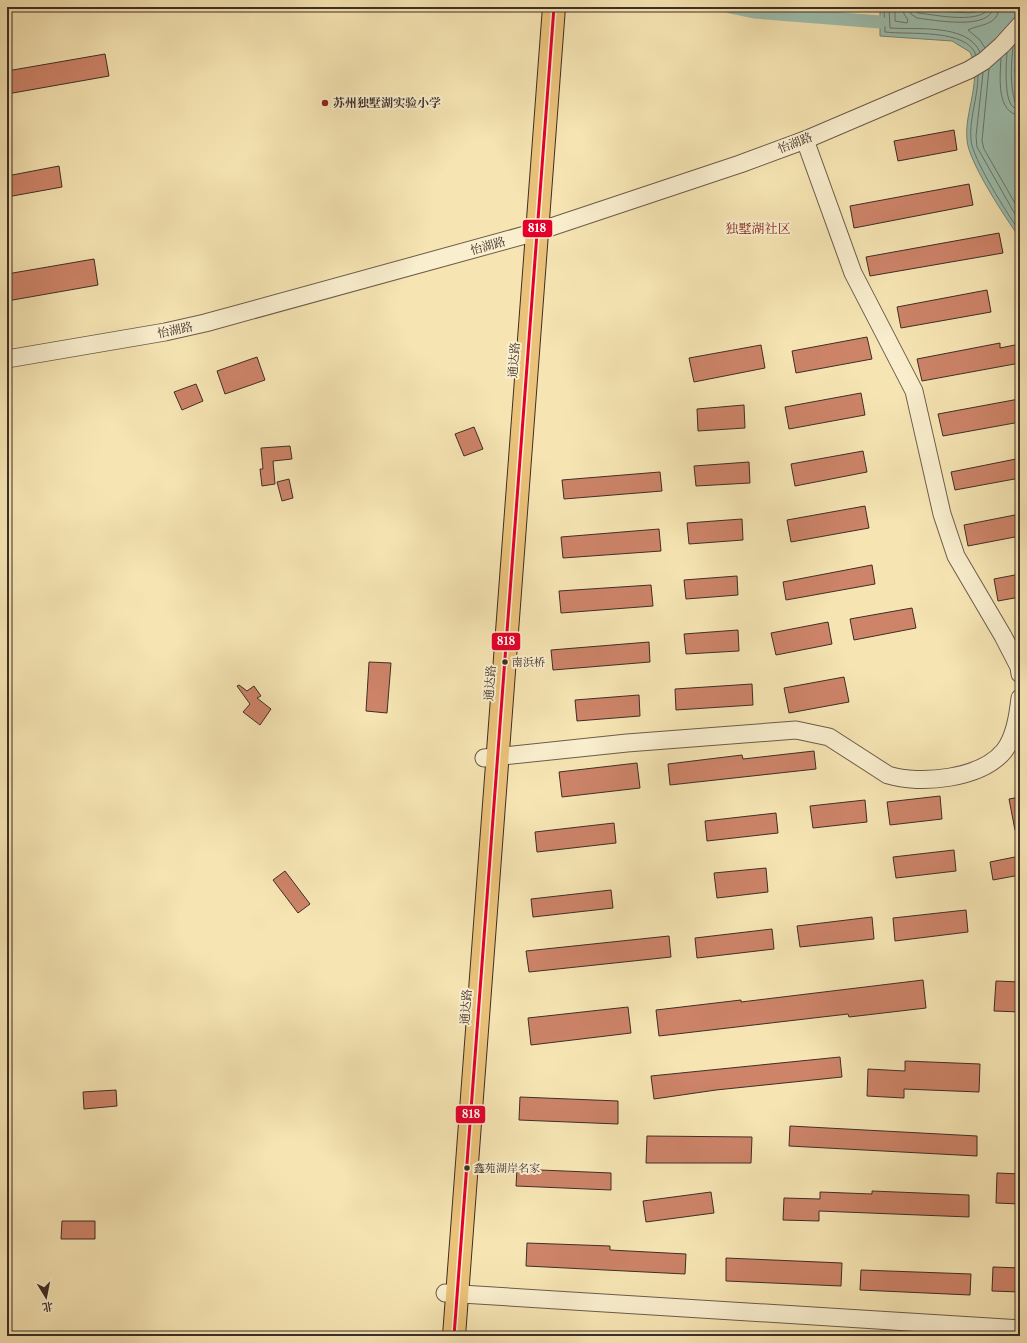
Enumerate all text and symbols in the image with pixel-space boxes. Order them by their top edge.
place label: 苏州独墅湖实验小学 [333,95,441,110]
marker: 苏州独墅湖实验小学 [320,98,330,108]
street label: 怡湖路 [775,129,814,156]
line badge: 818 [522,219,553,238]
district label: 独墅湖社区 [725,220,791,236]
text: 818 [528,221,546,235]
street label: 怡湖路 [468,233,507,258]
street label: 怡湖路 [156,318,194,341]
street label: 通达路 [505,341,522,378]
line badge: 818 [491,632,521,651]
text: 818 [497,634,515,648]
place label: 南浜桥 [512,655,545,669]
marker: 南浜桥 [500,657,510,667]
street label: 通达路 [481,664,498,701]
street label: 通达路 [457,988,474,1025]
line badge: 818 [455,1105,486,1124]
text: 818 [462,1107,480,1121]
place label: 鑫苑湖岸名家 [474,1161,540,1175]
marker: 鑫苑湖岸名家 [462,1163,472,1173]
north arrow [26,1277,66,1317]
text: 北 [41,1299,54,1315]

